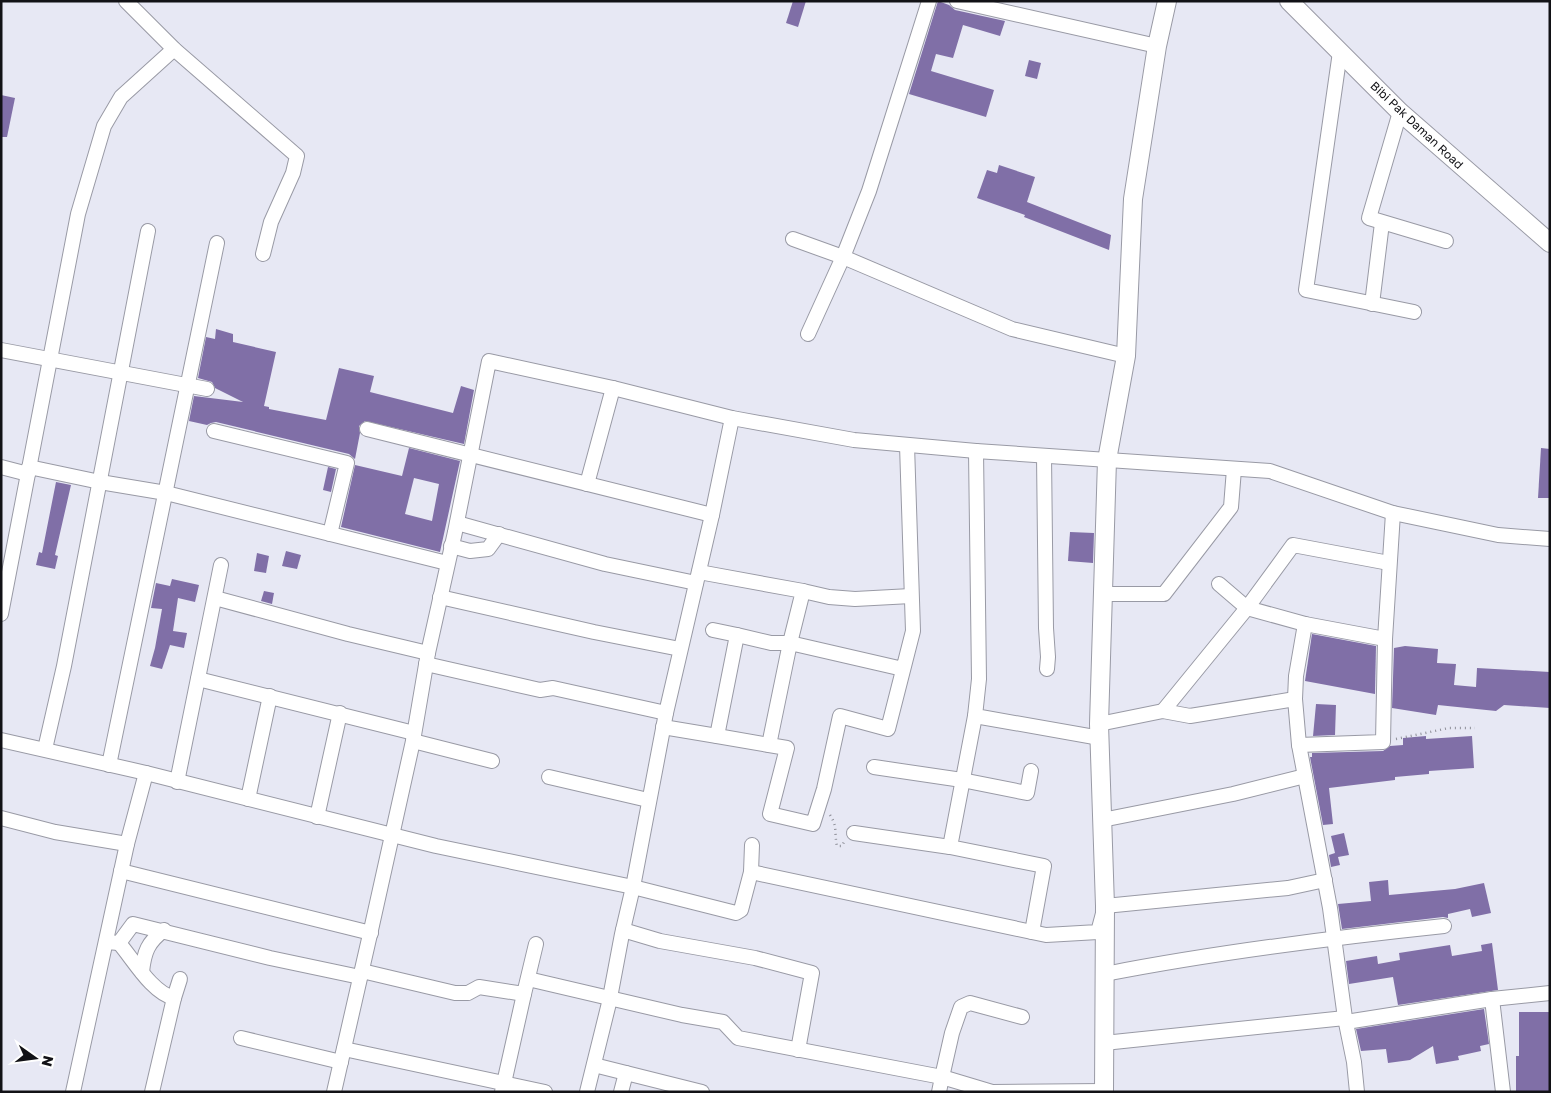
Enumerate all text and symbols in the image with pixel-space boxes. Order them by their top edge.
street label: Bibi Pak Daman Road [1367,78,1467,172]
north arrow [10,1033,60,1083]
text: N [39,1054,58,1068]

